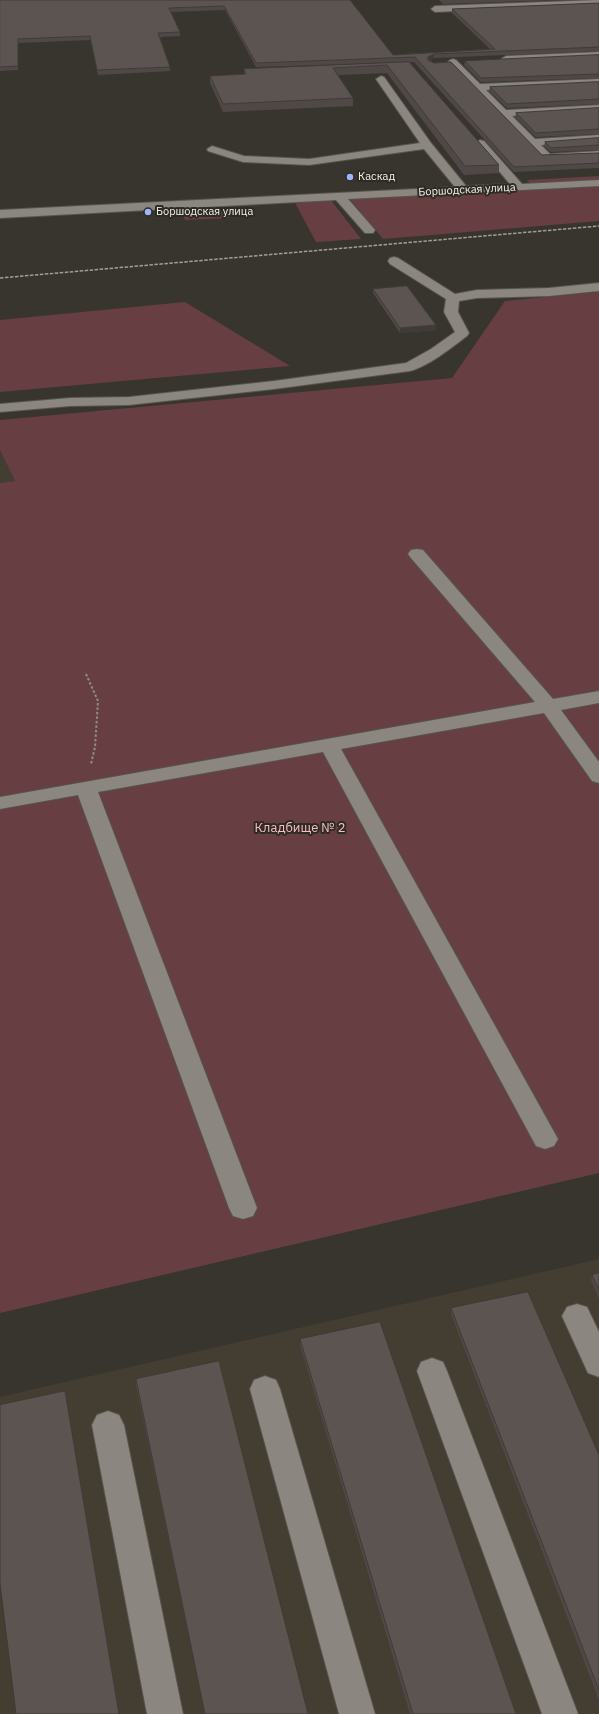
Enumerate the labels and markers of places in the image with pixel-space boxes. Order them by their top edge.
place label: Каскад [358,170,395,184]
marker: Каскад [345,172,355,182]
place label: Боршодская улица [156,205,253,219]
marker: Боршодская улица [143,207,153,217]

